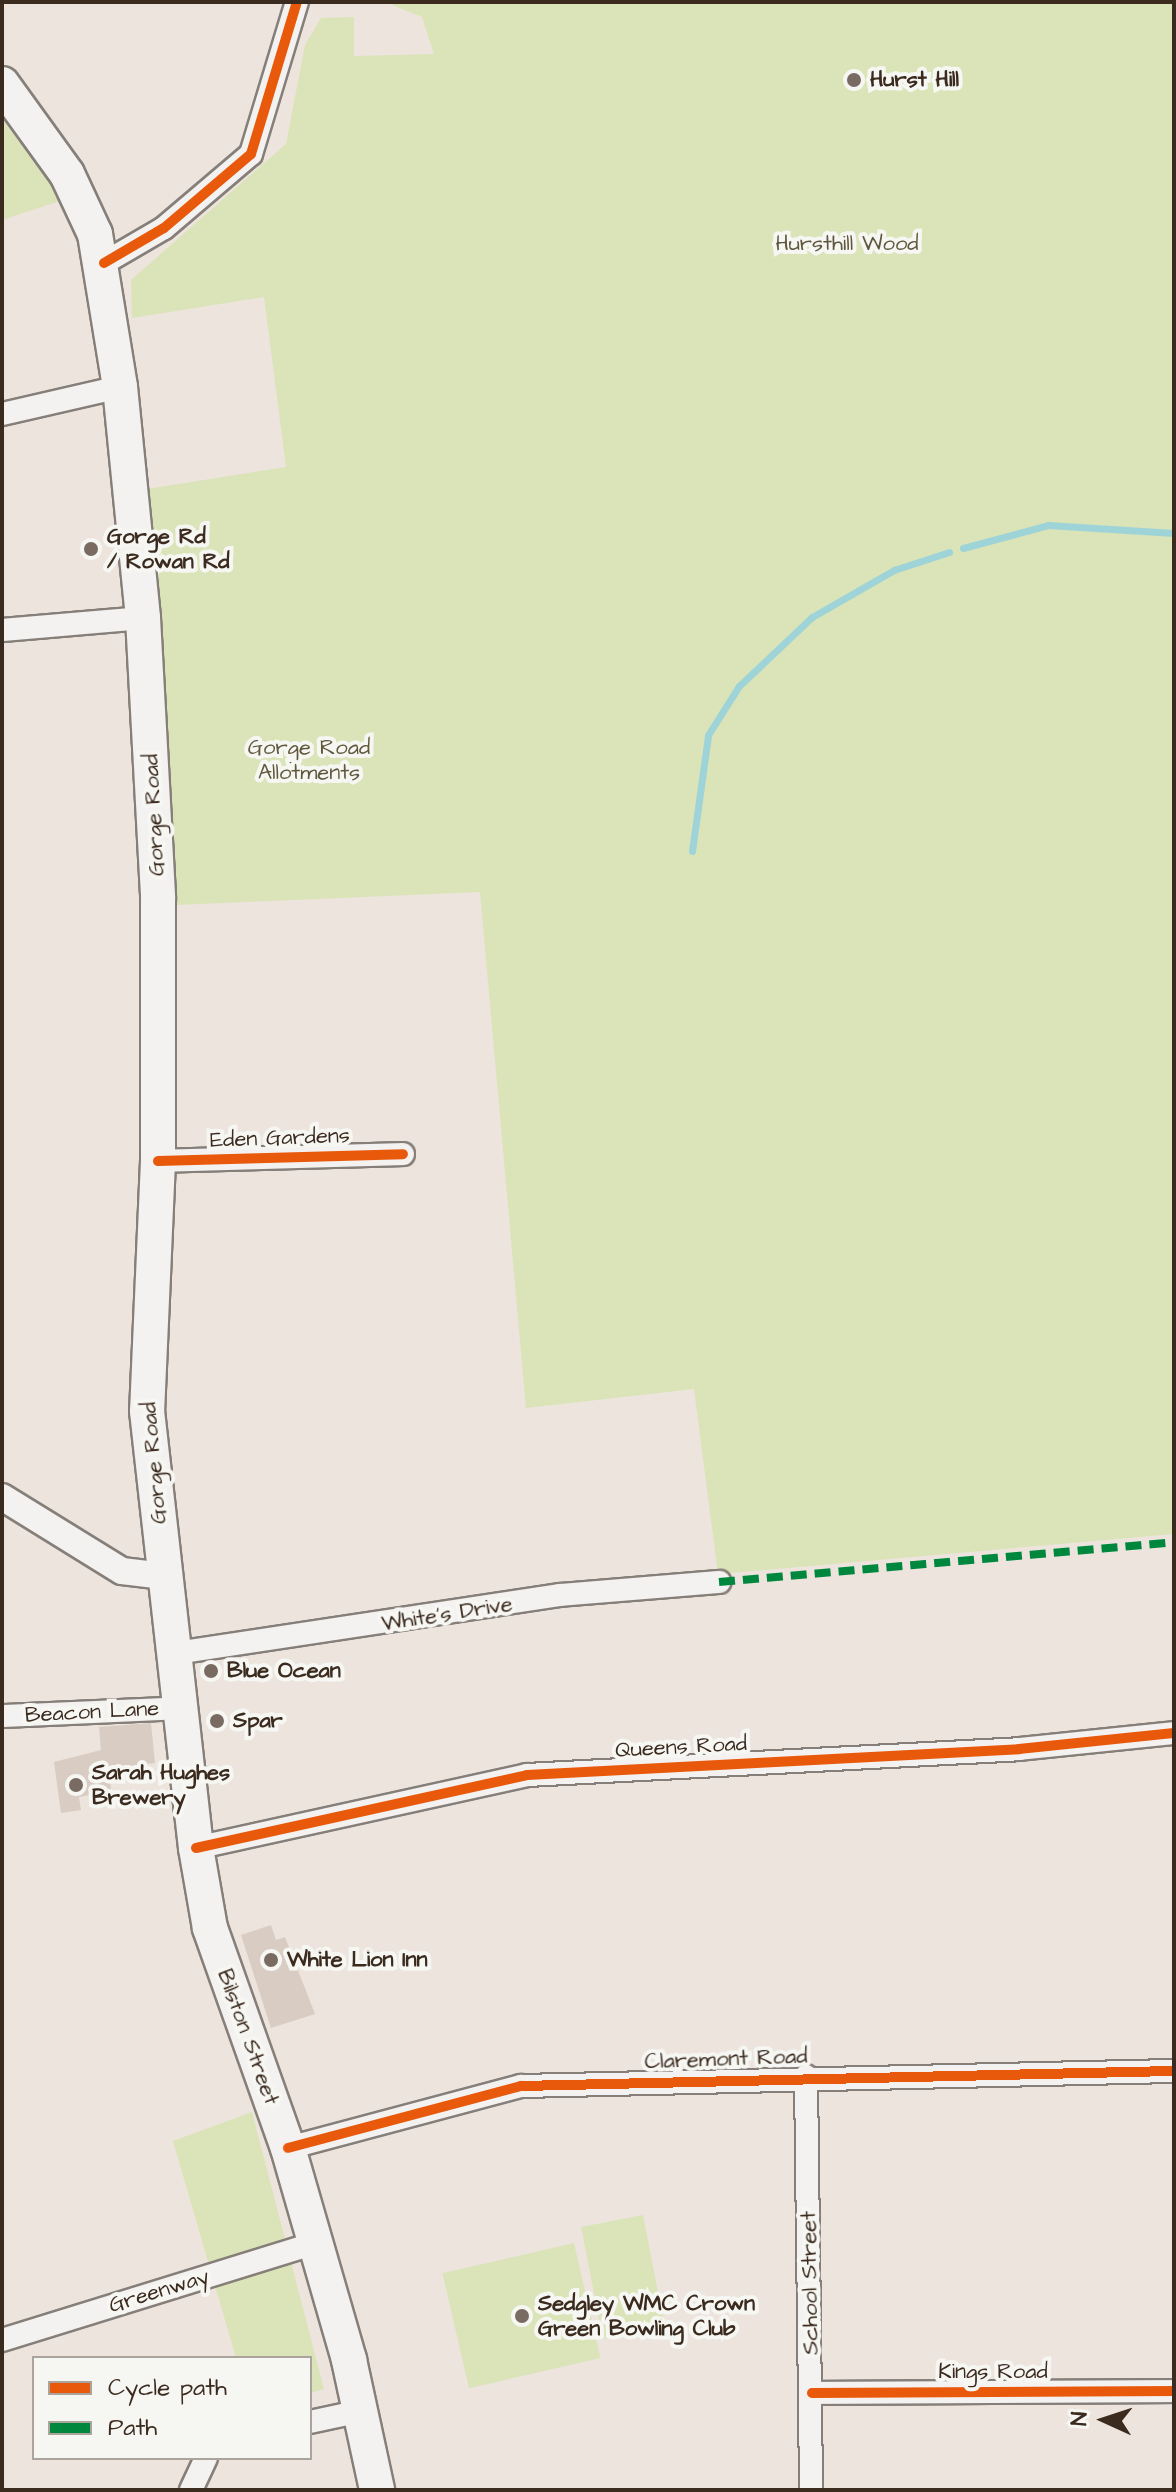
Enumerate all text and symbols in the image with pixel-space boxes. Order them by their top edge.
place label: Hurst Hill [870,67,959,93]
marker: Hurst Hill [845,71,863,89]
park label: Hursthill Wood [775,231,919,257]
place label: Gorge Rd / Rowan Rd [107,523,230,574]
marker: Gorge Rd / Rowan Rd [82,540,100,558]
park label: Gorge Road Allotments [248,734,370,786]
street label: Gorge Road [138,753,170,877]
street label: Eden Gardens [210,1122,350,1154]
street label: Gorge Road [136,1401,172,1525]
street label: White's Drive [380,1591,514,1637]
place label: Blue Ocean [227,1658,341,1684]
marker: Blue Ocean [202,1662,220,1680]
street label: Beacon Lane [24,1695,160,1729]
place label: Spar [233,1708,283,1734]
marker: Spar [208,1712,226,1730]
street label: Queens Road [614,1730,748,1764]
place label: Sarah Hughes Brewery [92,1759,230,1810]
marker: Sarah Hughes Brewery [67,1776,85,1794]
place label: White Lion Inn [287,1947,428,1973]
marker: White Lion Inn [262,1951,280,1969]
street label: Bilston Street [211,1966,285,2108]
street label: Claremont Road [644,2043,808,2075]
street label: School Street [796,2211,824,2355]
street label: Greenway [106,2263,212,2319]
place label: Sedgley WMC Crown Green Bowling Club [538,2290,755,2342]
marker: Sedgley WMC Crown Green Bowling Club [513,2307,531,2325]
legend [32,2356,312,2460]
street label: Kings Road [938,2359,1048,2385]
text: Cycle path [108,2371,227,2405]
north arrow [1064,2380,1144,2460]
text: Path [108,2411,157,2445]
text: N [1064,2411,1095,2426]

